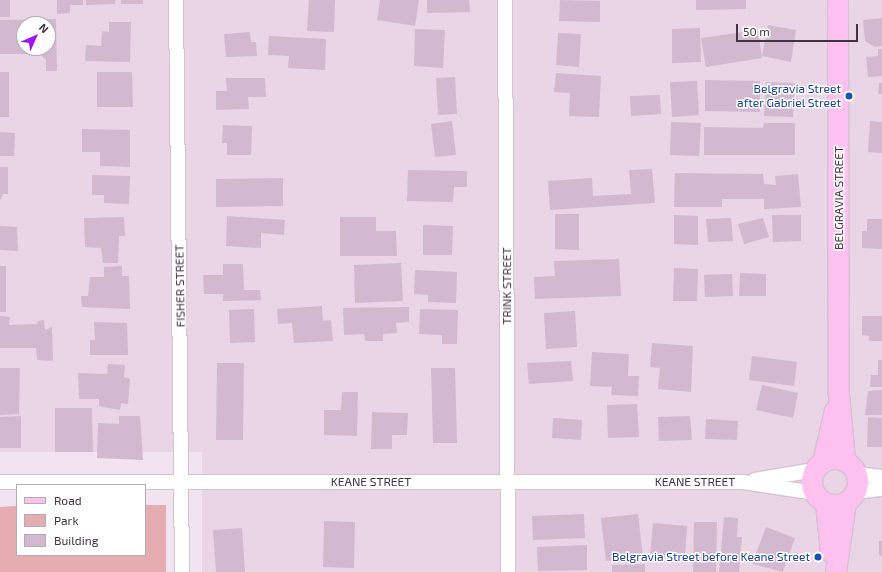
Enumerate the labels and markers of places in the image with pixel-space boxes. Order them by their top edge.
place label: Belgravia Street after Gabriel Street [737,82,841,110]
marker: Belgravia Street after Gabriel Street [844,91,854,101]
place label: Belgravia Street before Keane Street [612,550,810,564]
marker: Belgravia Street before Keane Street [813,552,823,562]

